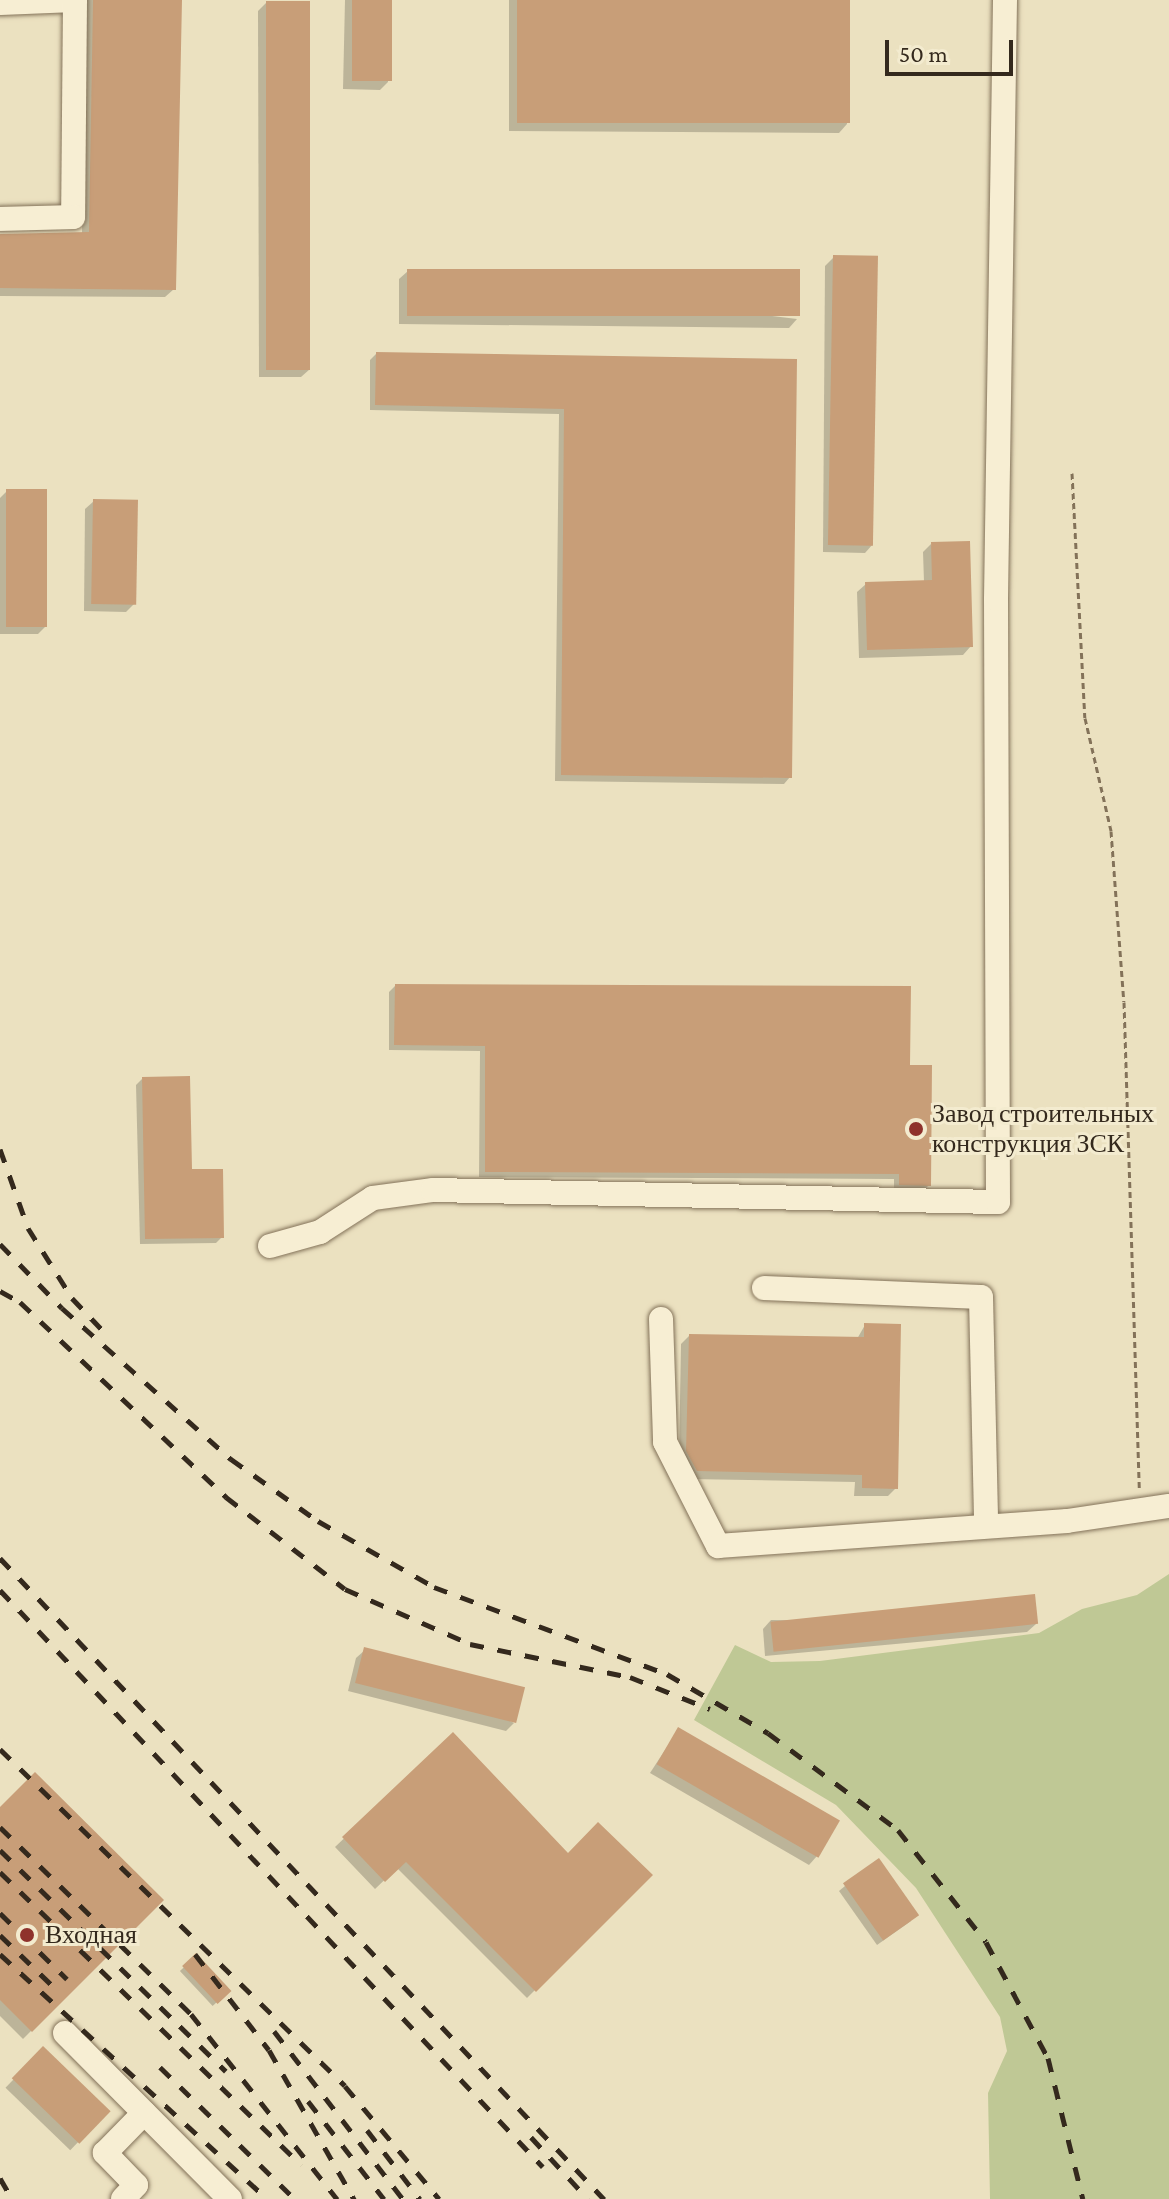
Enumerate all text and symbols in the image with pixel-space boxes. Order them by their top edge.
scale bar [889,24,1017,74]
text: 50 m [899,40,948,67]
place label: Завод строительных конструкция ЗСК [932,1098,1154,1160]
marker: Завод строительных конструкция ЗСК [907,1120,925,1138]
place label: Входная [45,1919,137,1951]
marker: Входная [16,1924,38,1946]

